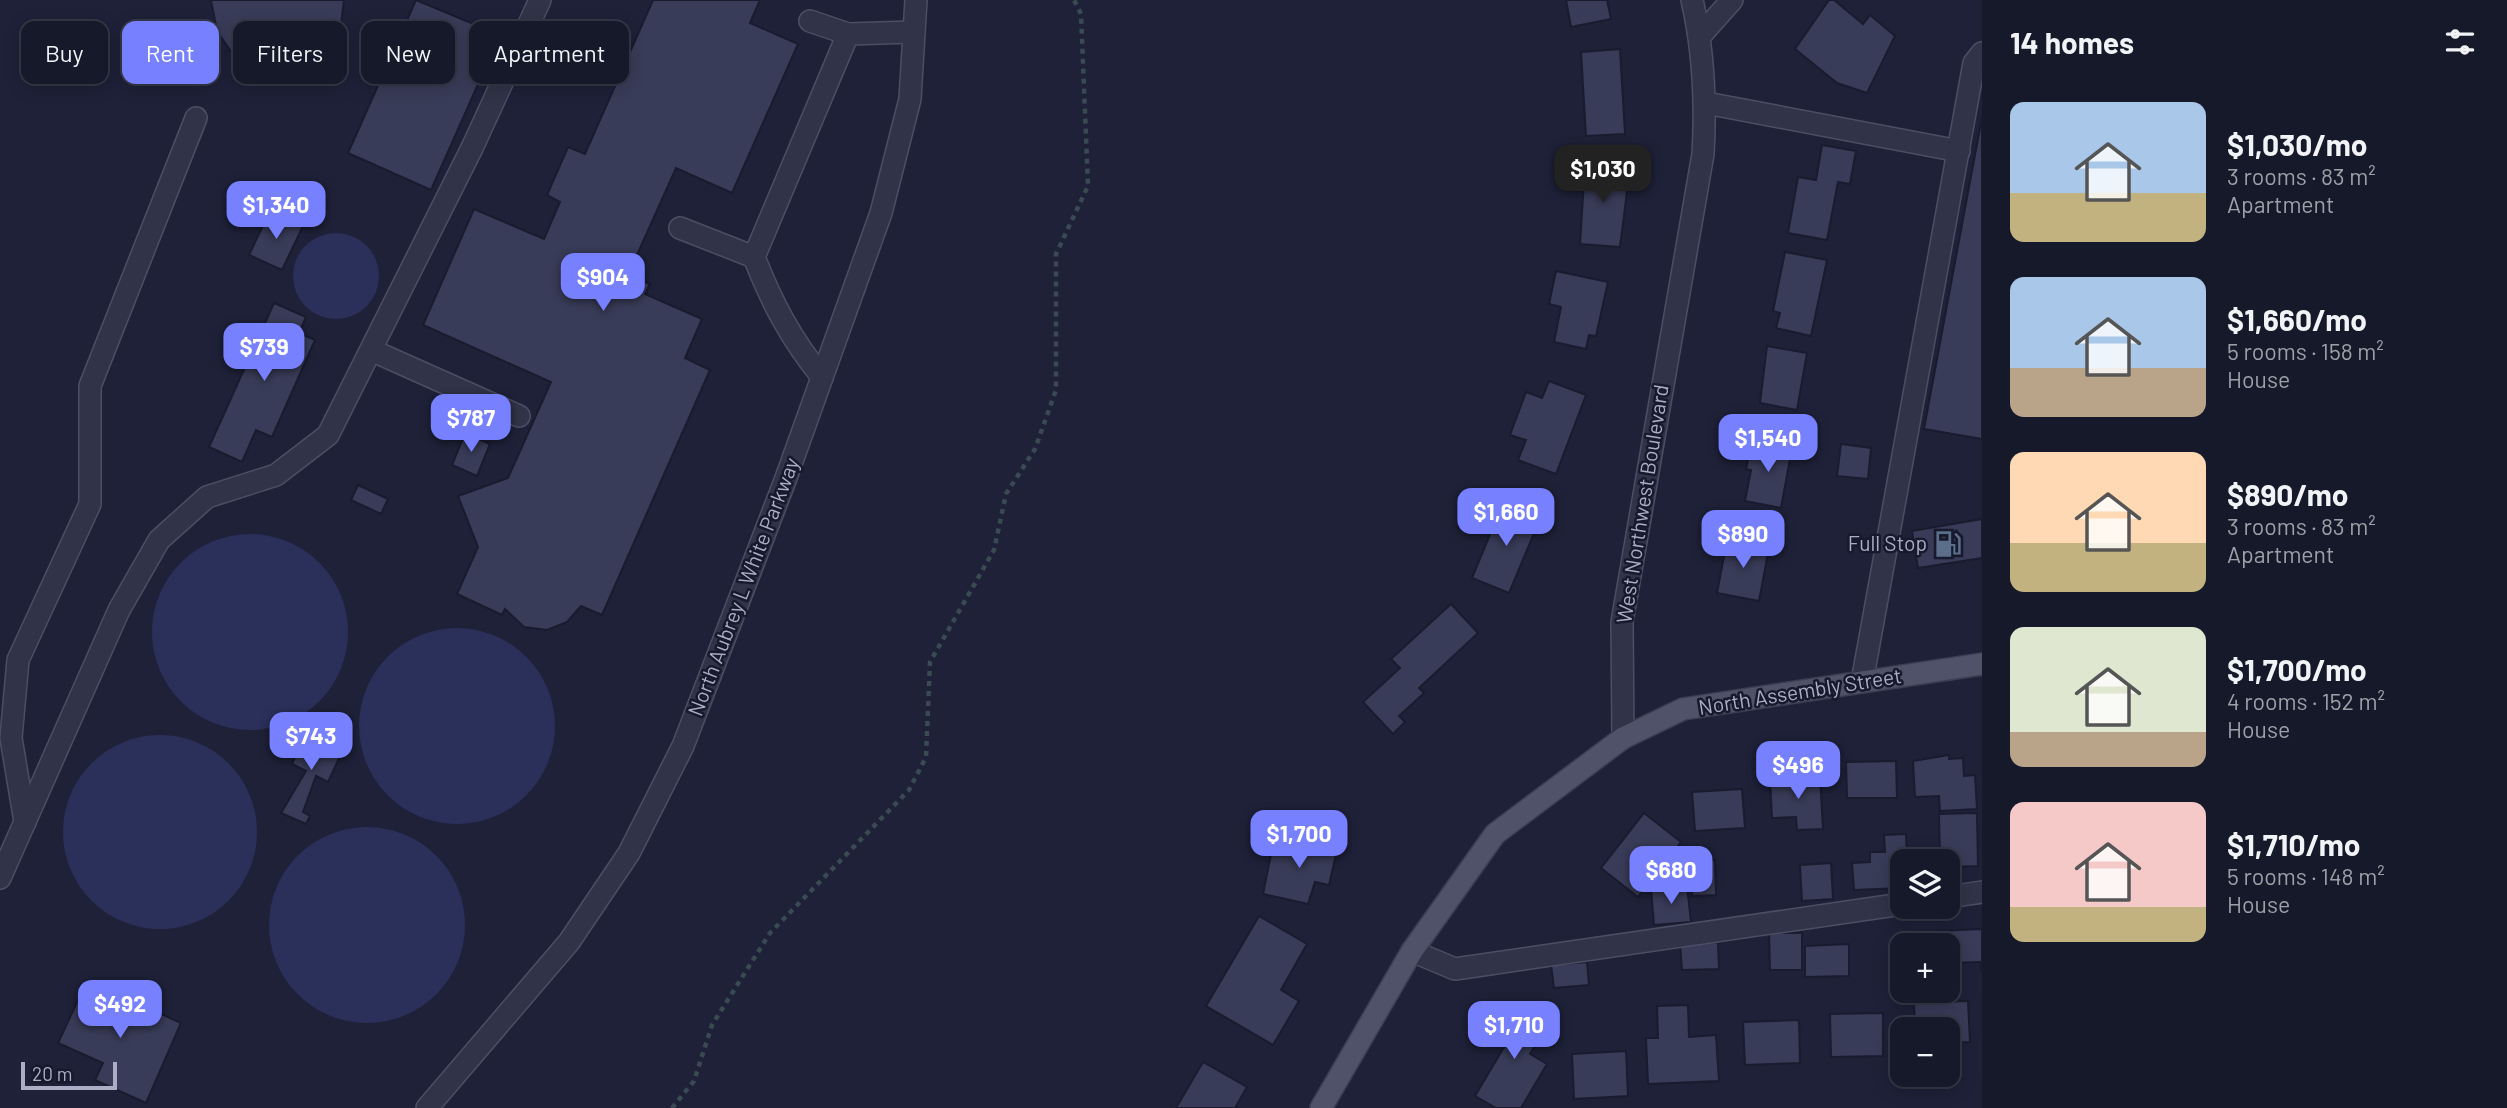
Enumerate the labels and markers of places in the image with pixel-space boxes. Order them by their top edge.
pin: $1,030 [1546,146,1660,205]
pin: $1,340 [219,182,333,241]
pin: $904 [562,254,644,313]
pin: $739 [223,324,305,383]
pin: $787 [430,394,512,454]
pin: $1,540 [1711,414,1825,474]
pin: $1,660 [1449,489,1563,548]
pin: $890 [1702,510,1784,570]
fuel station icon: Full Stop [1933,529,1963,559]
place label: Full Stop [1848,530,1927,555]
pin: $743 [270,712,352,772]
pin: $496 [1757,742,1839,801]
pin: $1,700 [1242,810,1356,870]
pin: $680 [1630,846,1712,906]
pin: $492 [79,981,161,1040]
pin: $1,710 [1457,1002,1571,1061]

